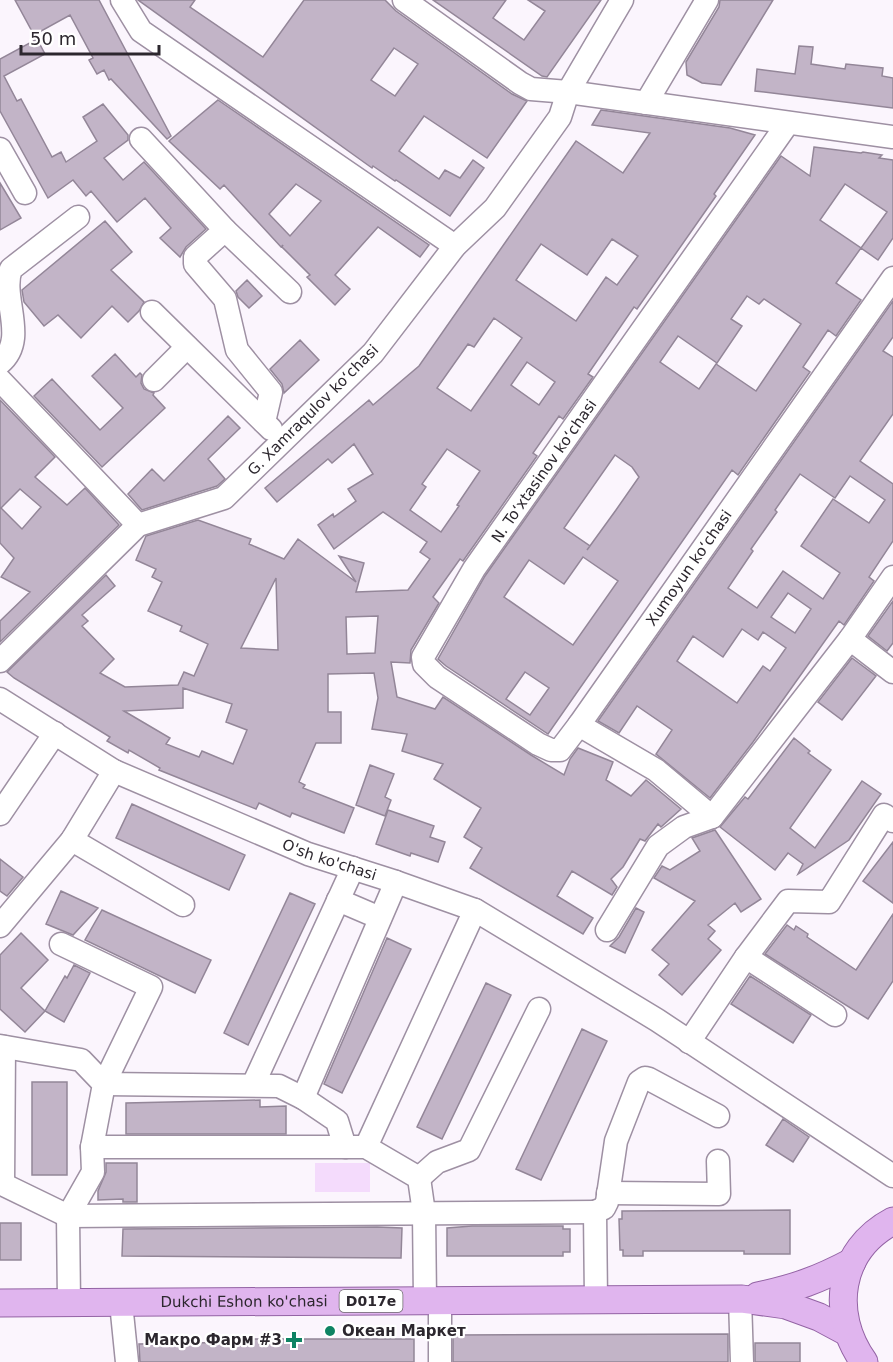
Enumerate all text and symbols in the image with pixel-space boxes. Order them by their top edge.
scale bar [21,18,159,56]
text: 50 m [30,28,76,49]
street label: G. Xamraqulov koʻchasi [244,341,382,479]
street label: N. Toʻxtasinov koʻchasi [488,396,600,546]
street label: Xumoyun koʻchasi [642,507,736,629]
street label: O'sh ko'chasi [280,835,379,884]
road number: D017e [340,1290,403,1312]
street label: Dukchi Eshon ko'chasi [160,1292,328,1311]
place label: Океан Маркет [342,1322,466,1340]
marker: Океан Маркет [323,1324,337,1338]
place label: Макро Фарм #3 [144,1331,282,1349]
marker: Макро Фарм #3 [287,1333,301,1347]

